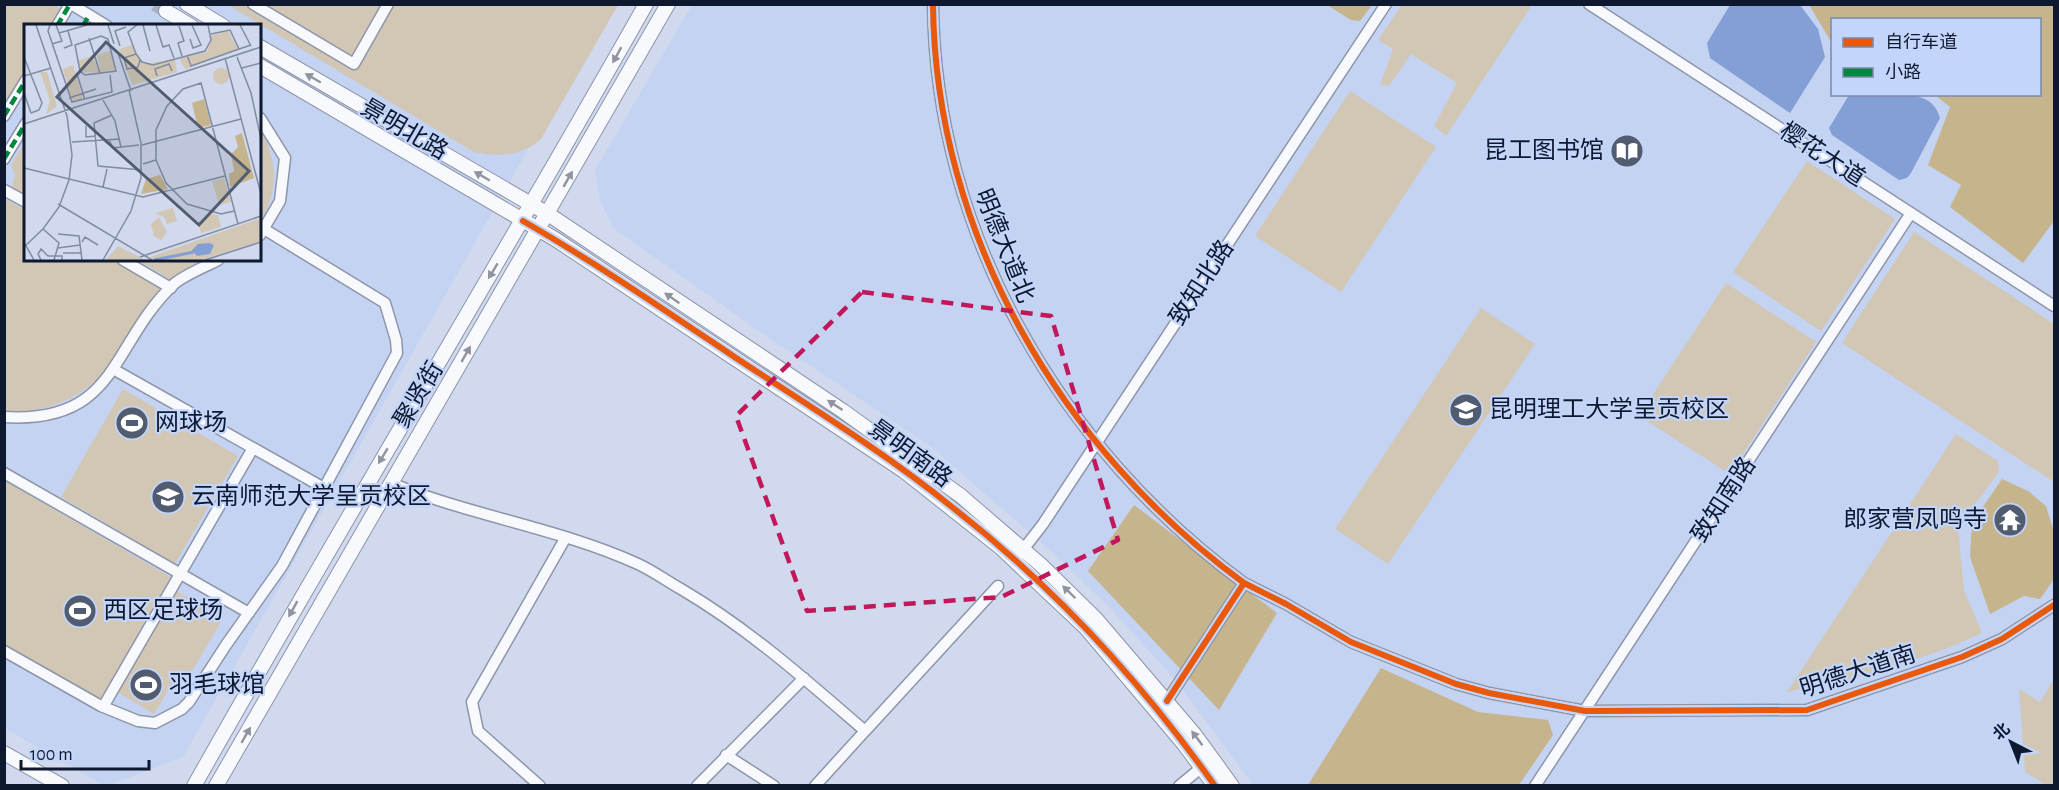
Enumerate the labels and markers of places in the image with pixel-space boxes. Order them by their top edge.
library icon: 昆工图书馆 [1609,133,1645,169]
place label: 昆工图书馆 [1484,137,1604,163]
school or university icon: 昆明理工大学呈贡校区 [1448,392,1484,428]
place label: 昆明理工大学呈贡校区 [1489,396,1729,422]
sports icon: 网球场 [114,405,150,441]
place label: 网球场 [155,409,227,435]
school or university icon: 云南师范大学呈贡校区 [150,479,186,515]
place label: 云南师范大学呈贡校区 [191,483,431,509]
temple icon: 郎家营凤鸣寺 [1992,502,2028,538]
place label: 郎家营凤鸣寺 [1843,506,1987,532]
sports icon: 西区足球场 [62,593,98,629]
place label: 西区足球场 [103,597,223,623]
sports icon: 羽毛球馆 [128,667,164,703]
place label: 羽毛球馆 [169,671,265,697]

